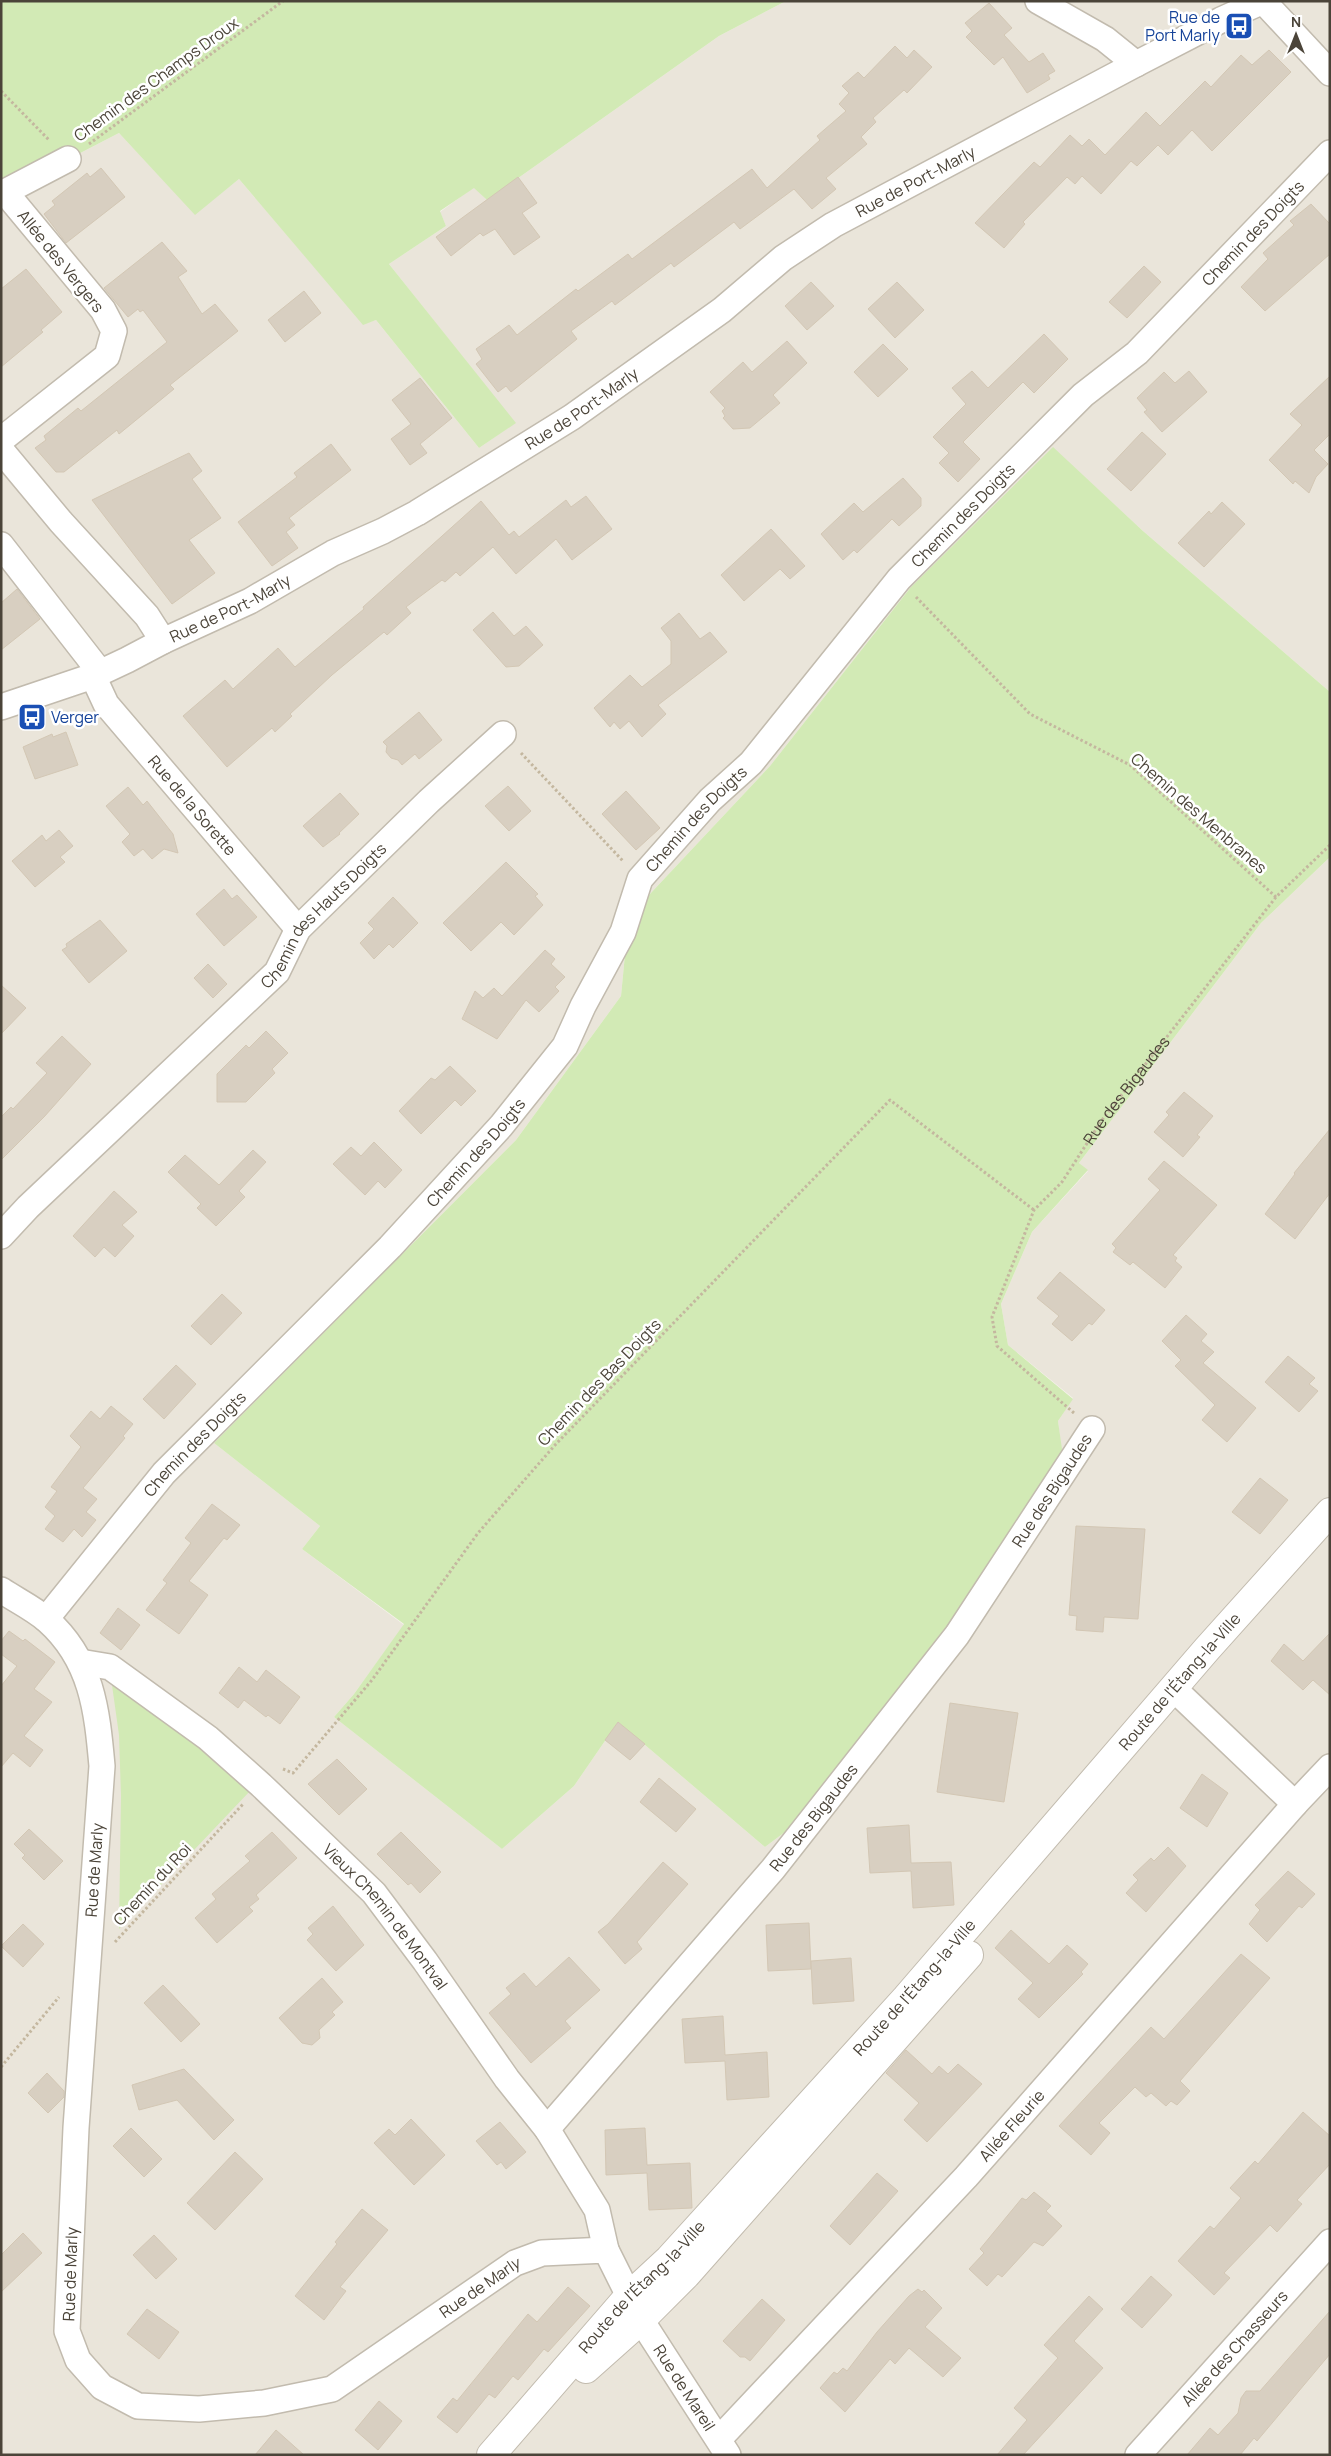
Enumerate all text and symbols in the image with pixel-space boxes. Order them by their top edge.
place label: Rue de Port Marly [1145,6,1221,46]
north arrow [1271,10,1321,60]
street label: Chemin des Champs Droux [69,11,243,146]
bus stop icon: Rue de Port Marly [1224,11,1254,41]
text: N [1291,12,1301,31]
street label: Rue de Port-Marly [852,140,980,222]
street label: Chemin des Doigts [1197,175,1309,291]
street label: Allée des Vergers [13,205,109,317]
street label: Rue de Port-Marly [521,362,643,455]
street label: Chemin des Doigts [906,458,1020,572]
street label: Rue de Port-Marly [166,569,295,648]
bus stop icon: Verger [17,702,47,732]
place label: Verger [51,706,99,728]
street label: Chemin des Menbranes [1126,748,1272,878]
street label: Rue de la Sorette [143,750,242,860]
street label: Chemin des Doigts [640,761,752,877]
street label: Chemin des Hauts Doigts [256,838,391,993]
street label: Rue des Bigaudes [1078,1031,1175,1149]
street label: Chemin des Doigts [421,1093,530,1212]
street label: Chemin des Bas Doigts [532,1314,666,1450]
street label: Chemin des Doigts [138,1386,251,1501]
street label: Rue des Bigaudes [1007,1429,1097,1551]
street label: Route de l'Étang-la-Ville [1114,1608,1245,1755]
street label: Rue des Bigaudes [764,1759,863,1876]
street label: Rue de Marly [80,1822,108,1918]
street label: Chemin du Roi [108,1838,196,1930]
street label: Vieux Chemin de Montval [318,1839,453,1994]
street label: Route de l'Étang-la-Ville [848,1914,980,2060]
street label: Allée Fleurie [974,2085,1049,2166]
street label: Route de l'Étang-la-Ville [573,2216,710,2358]
street label: Rue de Marly [57,2226,83,2322]
street label: Rue de Marly [435,2251,524,2323]
street label: Allée des Chasseurs [1176,2285,1293,2411]
street label: Rue de Mareil [649,2340,721,2435]

